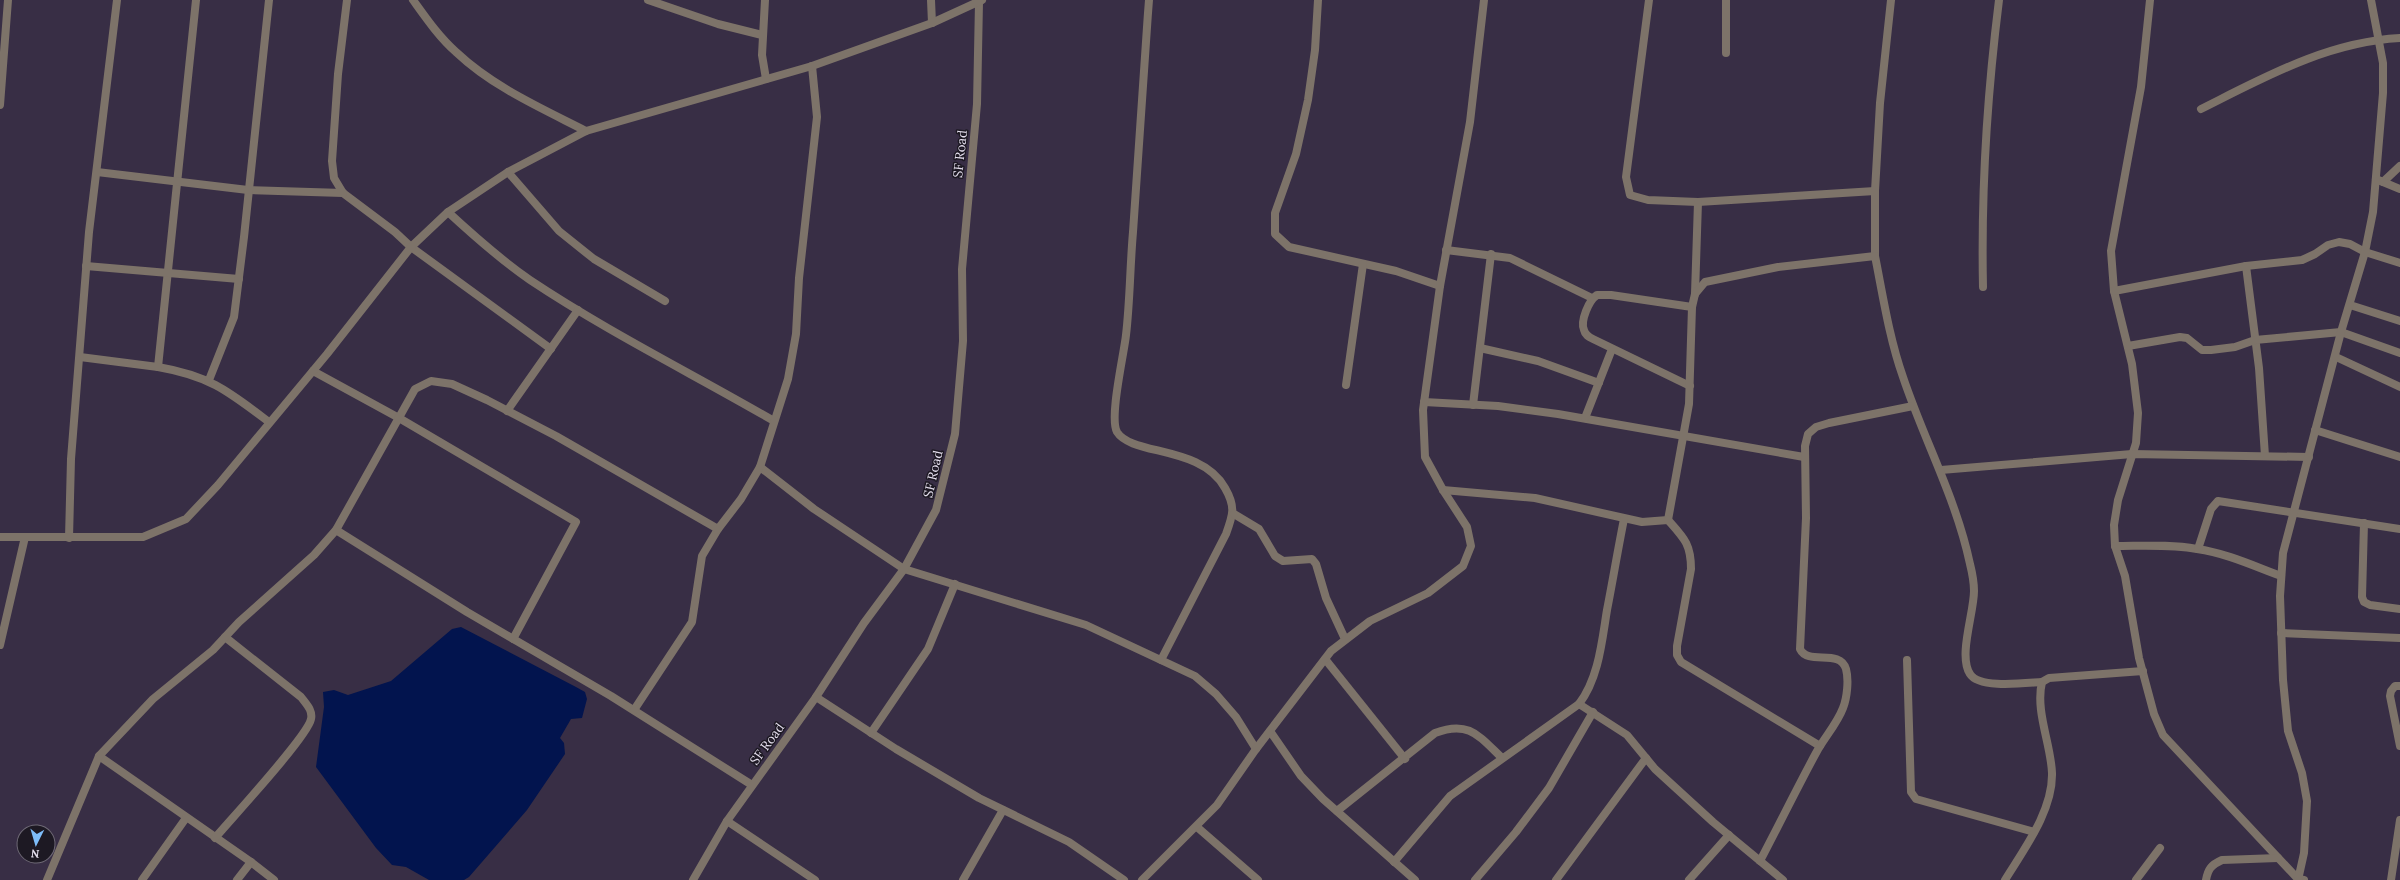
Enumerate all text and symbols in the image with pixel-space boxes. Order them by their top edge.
street label: SF Road [949,129,971,179]
street label: SF Road [919,448,947,499]
street label: SF Road [746,719,788,768]
north arrow [16,824,56,864]
text: N [30,847,40,861]

